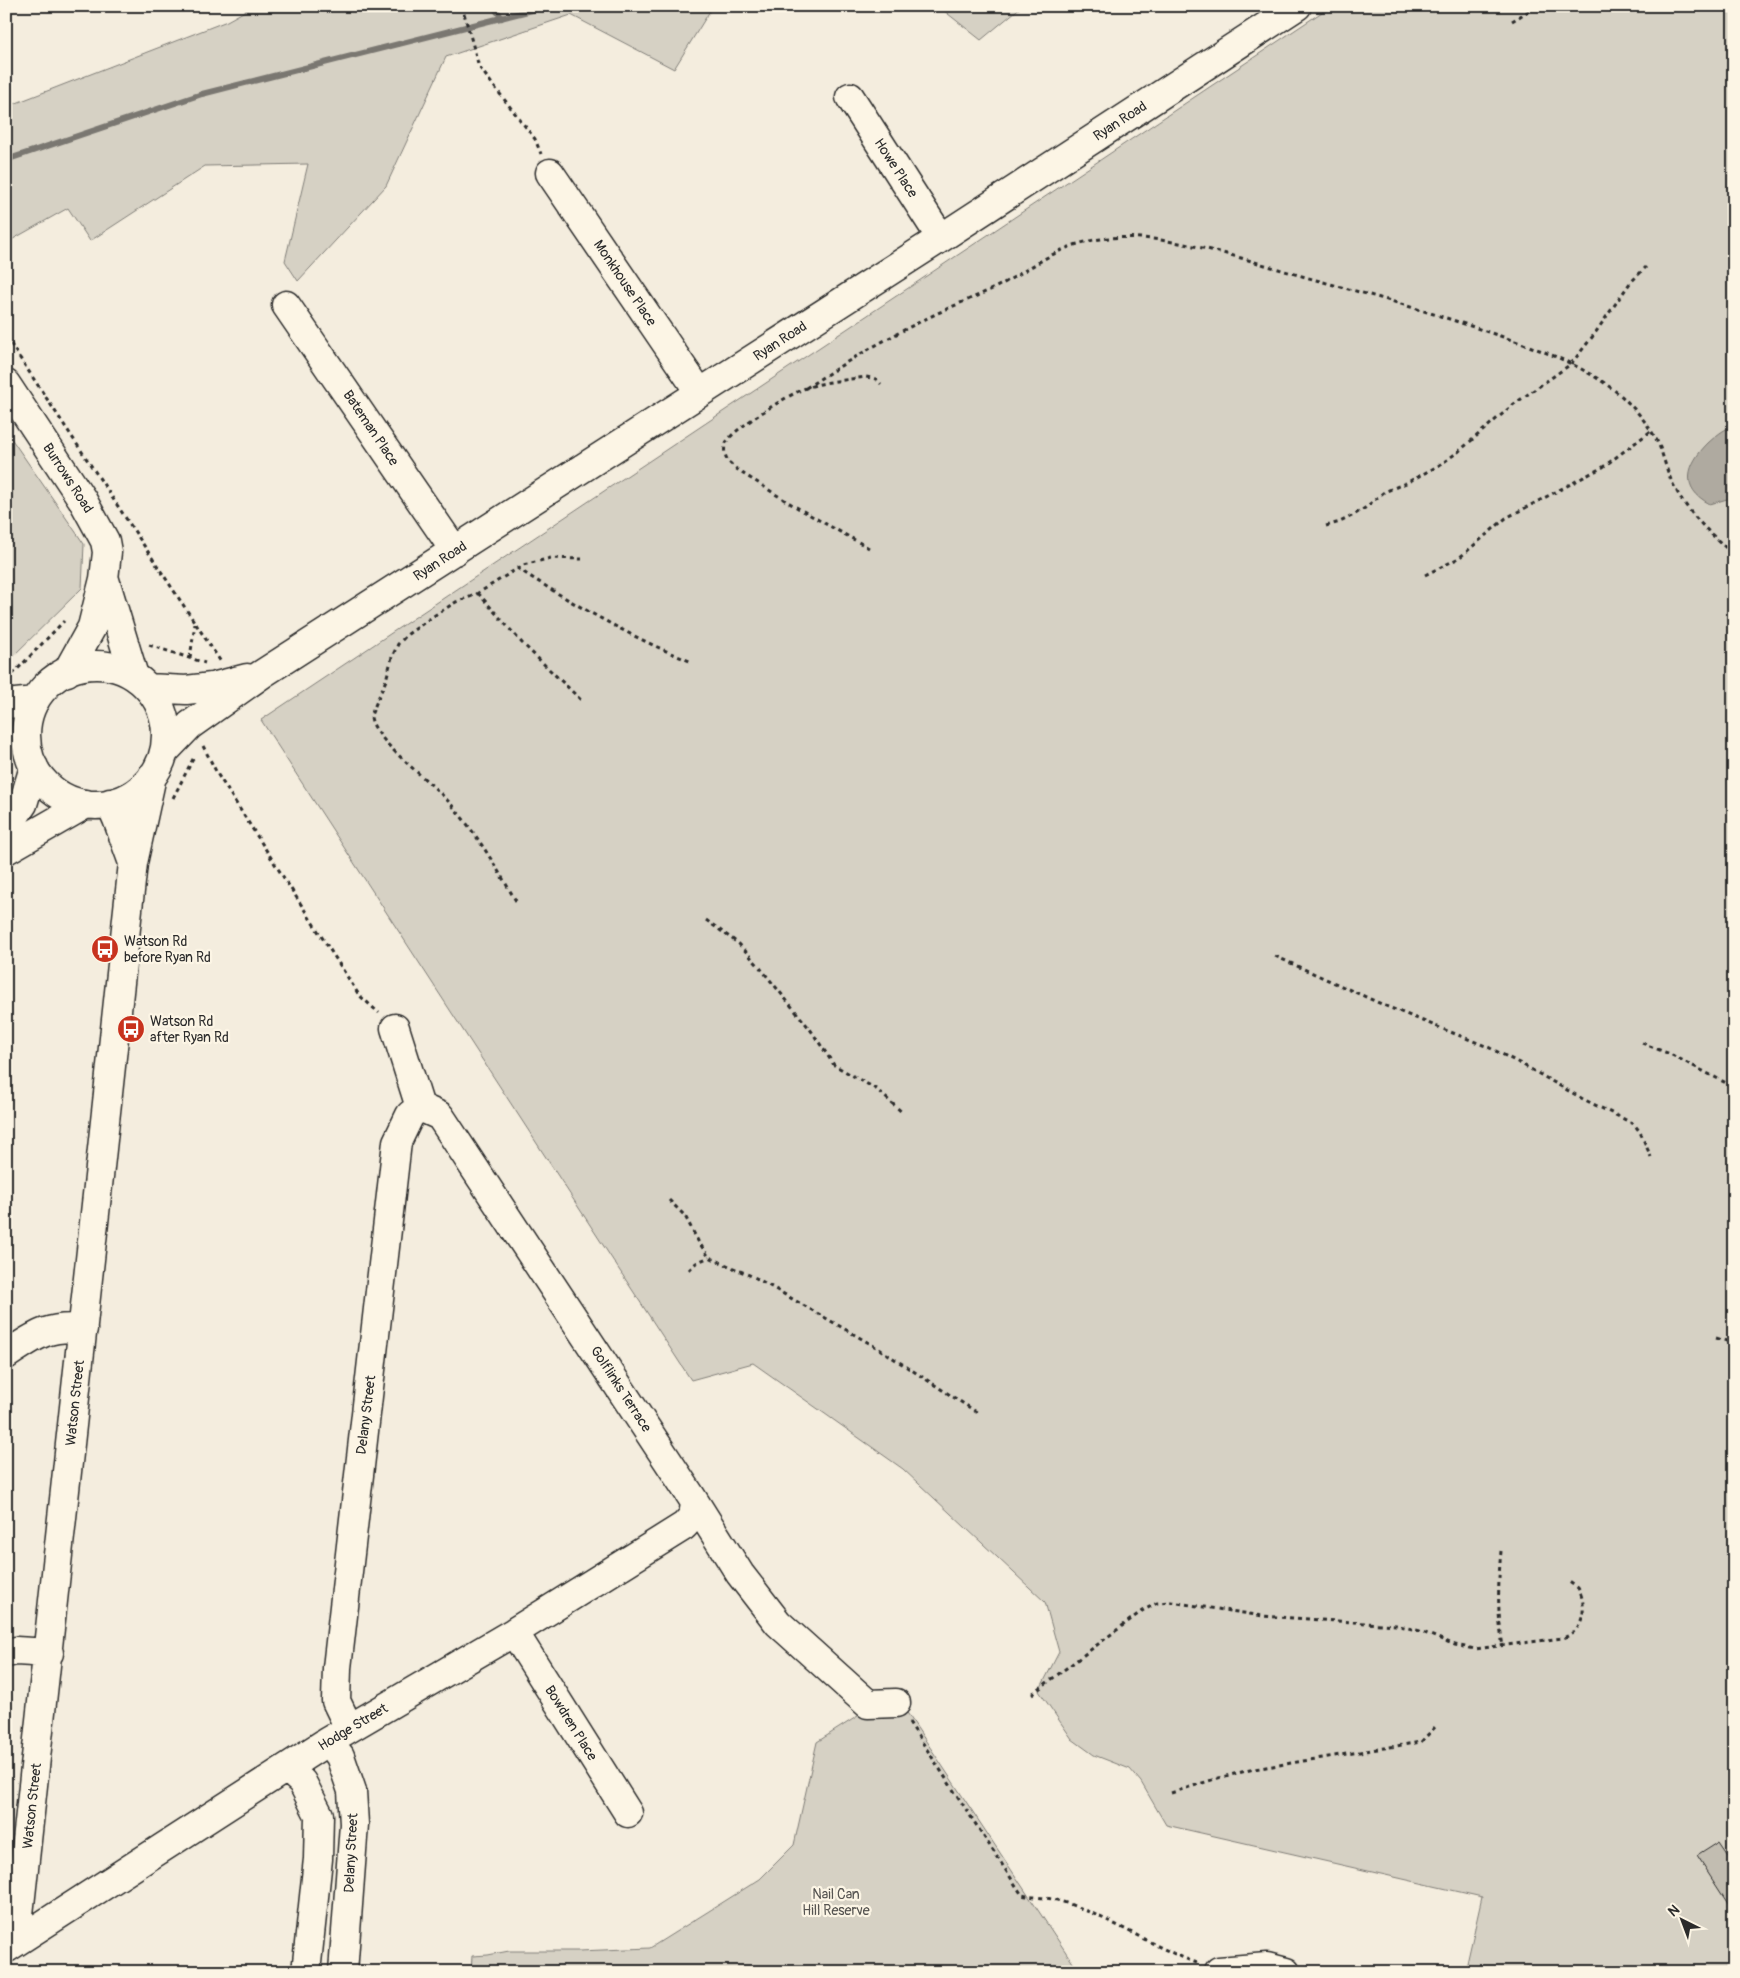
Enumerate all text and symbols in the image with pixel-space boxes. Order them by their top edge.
street label: Ryan Road [1090,97,1150,145]
street label: Howe Place [871,135,921,201]
street label: Monkhouse Place [590,237,660,329]
street label: Ryan Road [750,317,810,365]
street label: Bateman Place [339,387,403,469]
street label: Burrows Road [39,440,97,516]
street label: Ryan Road [410,537,470,585]
place label: Watson Rd before Ryan Rd [124,933,211,966]
bus stop icon: Watson Rd before Ryan Rd [90,934,120,964]
place label: Watson Rd after Ryan Rd [150,1013,229,1046]
bus stop icon: Watson Rd after Ryan Rd [116,1014,146,1044]
street label: Golflinks Terrace [587,1343,655,1435]
street label: Watson Street [62,1359,88,1447]
street label: Delany Street [353,1374,379,1456]
street label: Bowdren Place [541,1682,601,1764]
street label: Hodge Street [315,1699,391,1754]
street label: Watson Street [19,1762,45,1850]
street label: Delany Street [340,1812,362,1893]
park label: Nail Can Hill Reserve [802,1886,870,1919]
north arrow [1658,1896,1708,1946]
text: N [1664,1901,1683,1920]

